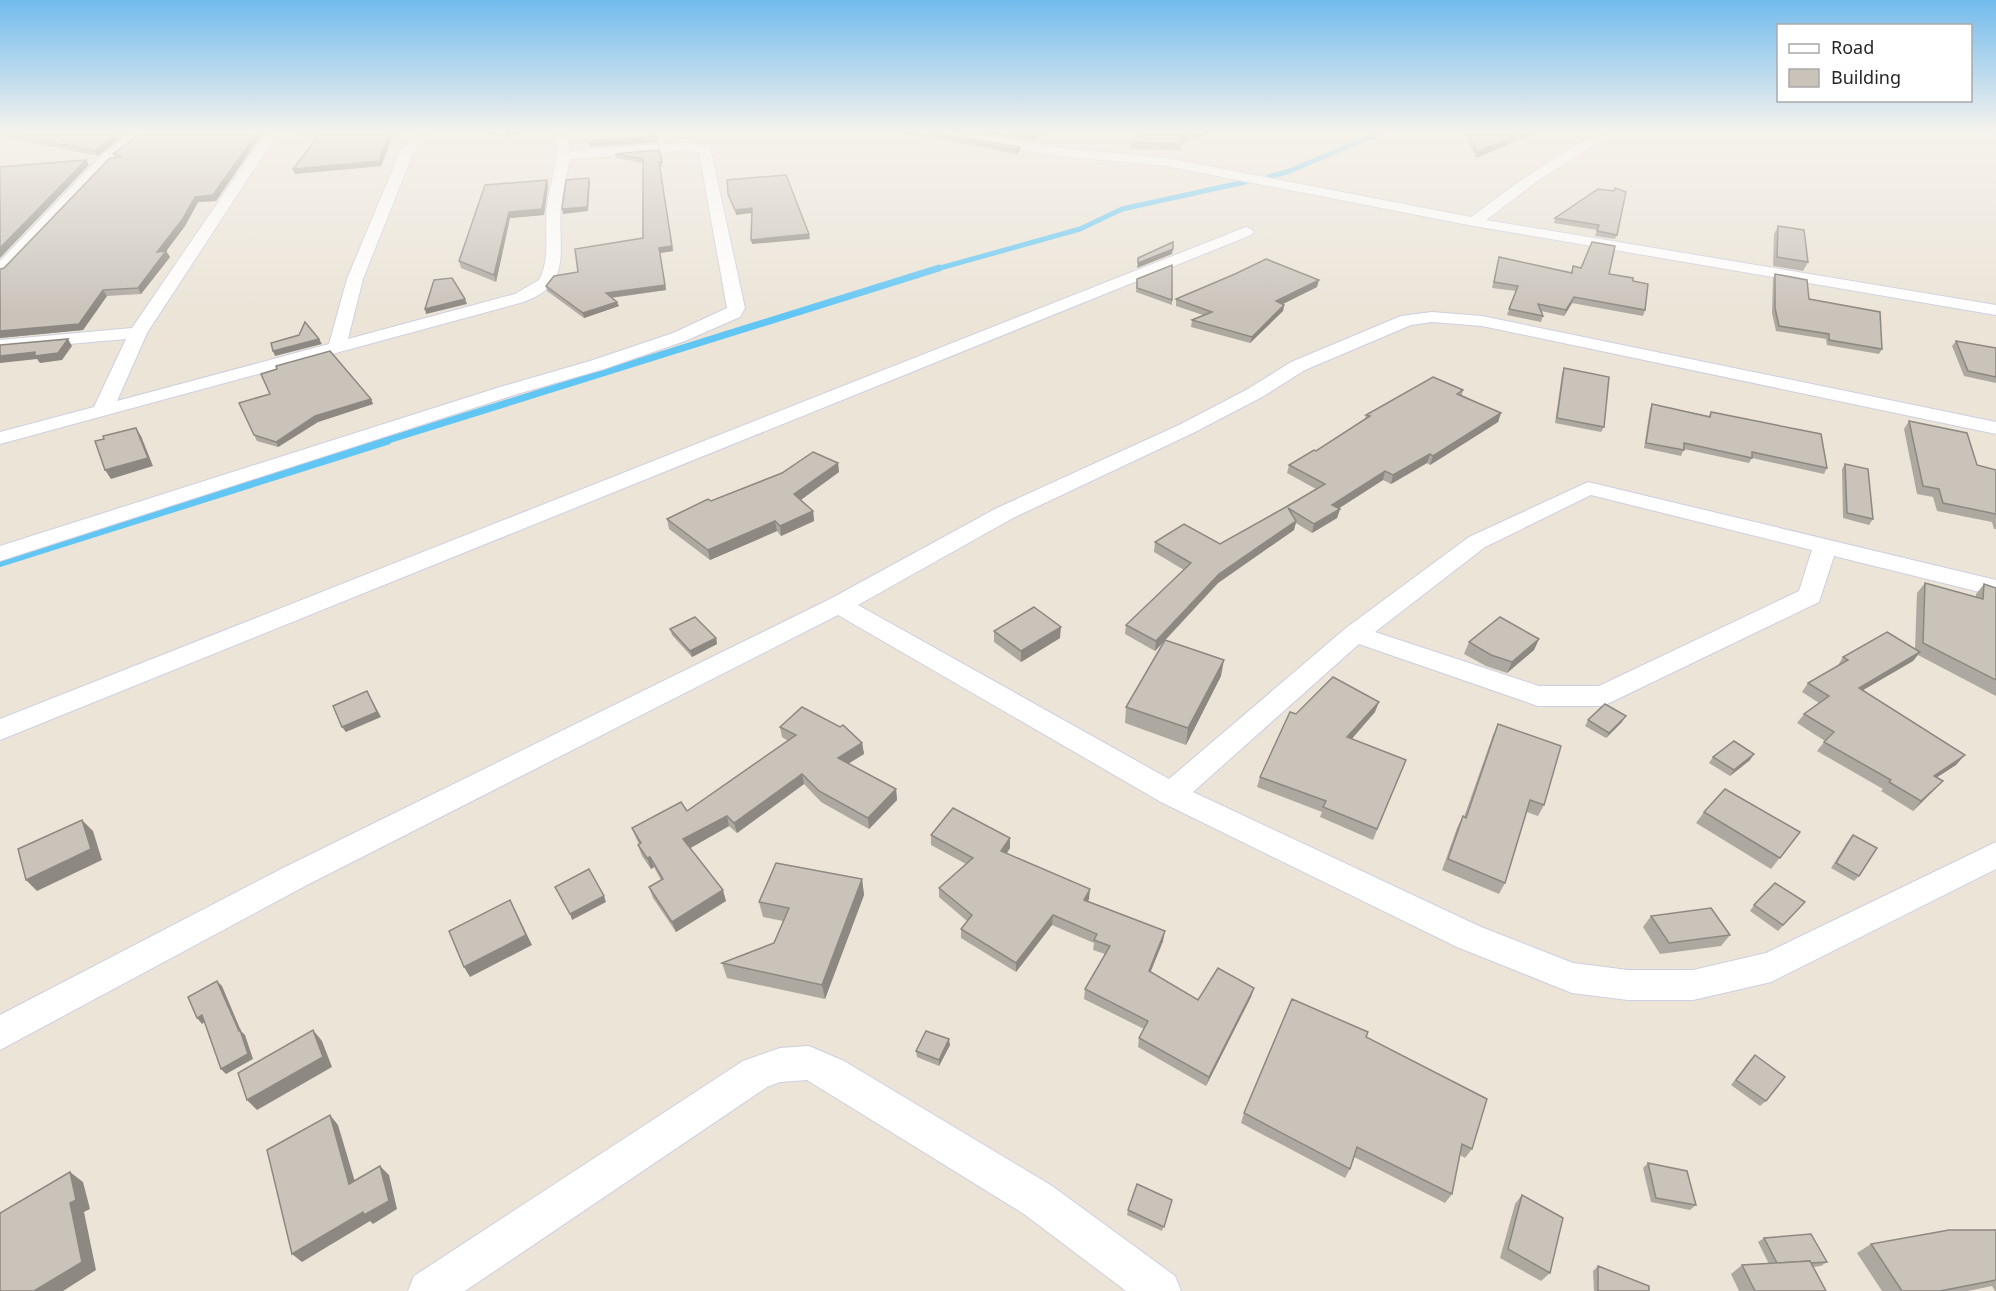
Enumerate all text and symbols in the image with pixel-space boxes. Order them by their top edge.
legend [1777,24,1972,102]
text: Road [1831,35,1874,59]
text: Building [1831,65,1901,89]

